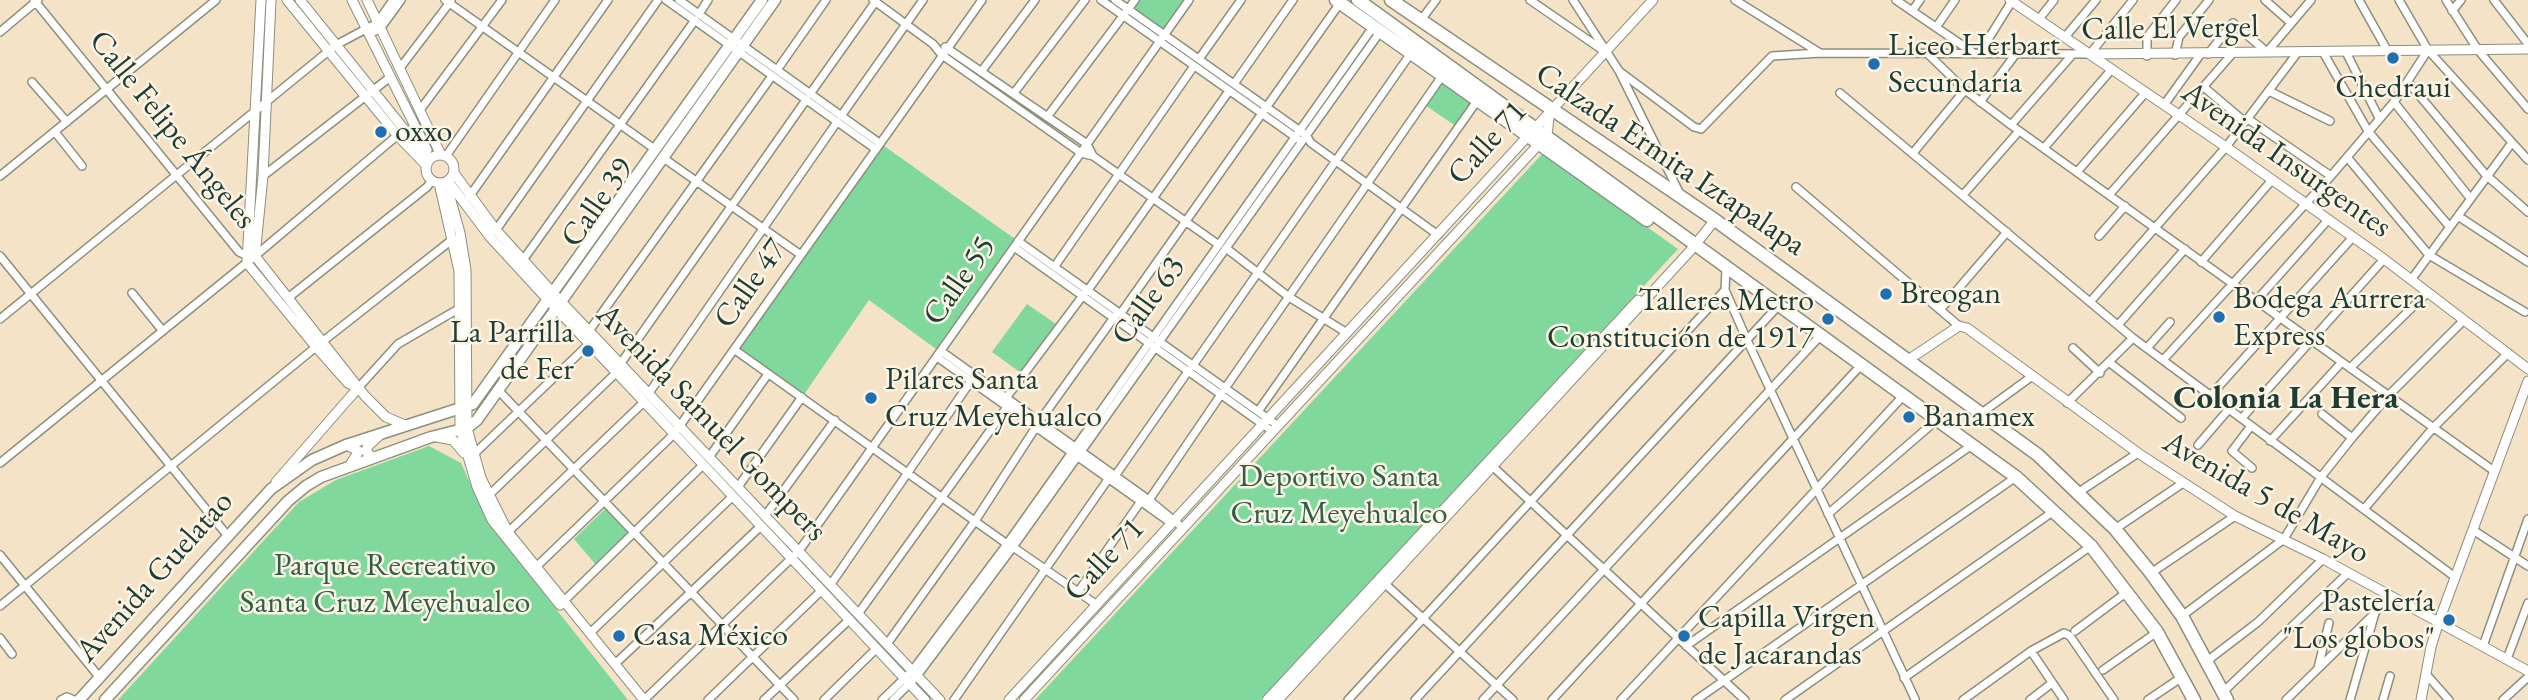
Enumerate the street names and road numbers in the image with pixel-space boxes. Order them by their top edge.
street label: Calle El Vergel [2081,8,2259,50]
street label: Calle Felipe Ángeles [80,23,264,237]
street label: Calzada Ermita Iztapalapa [1528,55,1812,265]
street label: Avenida Insurgentes [2174,73,2398,247]
street label: Calle 71 [1440,93,1536,193]
street label: Calle 39 [553,151,643,255]
street label: Calle 55 [915,229,1005,333]
street label: Calle 47 [706,232,796,336]
street label: Calle 63 [1104,249,1194,353]
street label: Avenida Samuel Gompers [587,296,835,550]
street label: Avenida 5 de Mayo [2156,423,2376,573]
street label: Avenida Guelatao [68,483,242,671]
street label: Calle 71 [1057,510,1153,610]

